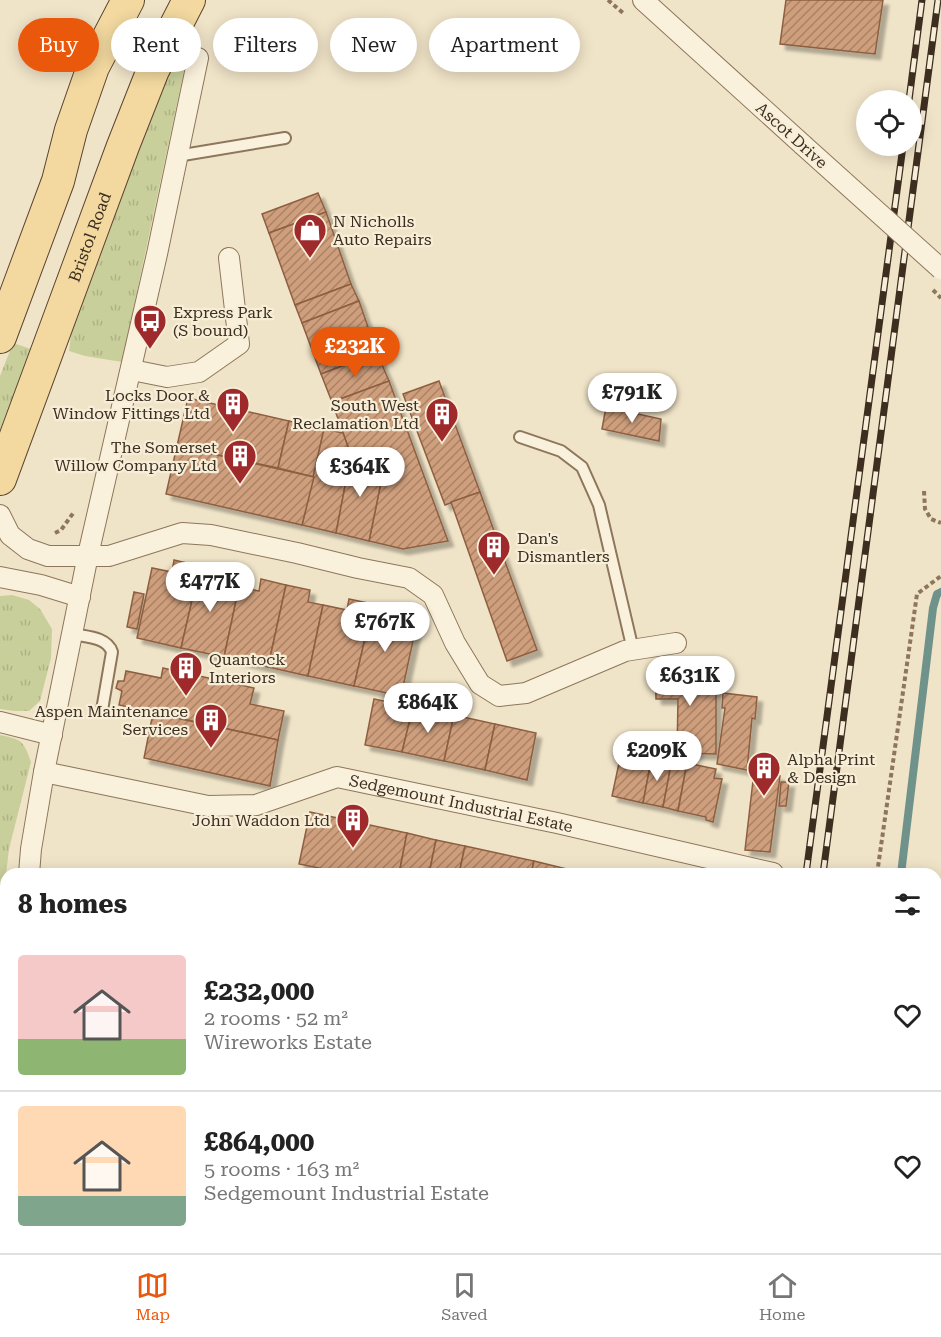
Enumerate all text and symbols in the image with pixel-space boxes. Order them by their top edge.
chip: Buy [18,18,99,72]
chip: Rent [111,18,201,72]
chip: Filters [213,18,318,72]
chip: New [330,18,417,72]
chip: Apartment [429,18,580,72]
map controls [856,90,922,156]
button: locate [856,90,922,156]
street label: Ascot Drive [752,98,831,172]
street label: Bristol Road [65,190,115,285]
shop icon: N Nicholls Auto Repairs [292,212,328,259]
place label: N Nicholls Auto Repairs [333,212,432,249]
bus stop icon: Express Park (S bound) [132,303,168,350]
place label: Express Park (S bound) [173,303,273,340]
pin: £232K [313,327,397,378]
text: £232K [325,334,385,358]
pin: £791K [590,373,674,424]
text: £791K [602,380,662,404]
place label: Locks Door & Window Fittings Ltd [52,386,210,423]
building icon: Locks Door & Window Fittings Ltd [215,386,251,433]
place label: South West Reclamation Ltd [292,396,419,433]
building icon: South West Reclamation Ltd [424,396,460,443]
place label: The Somerset Willow Company Ltd [54,438,217,475]
building icon: The Somerset Willow Company Ltd [222,438,258,485]
pin: £364K [318,447,402,498]
text: £364K [330,454,390,478]
building icon: Dan's Dismantlers [476,529,512,576]
place label: Dan's Dismantlers [517,529,610,566]
pin: £477K [168,562,252,613]
text: £477K [180,569,240,593]
pin: £767K [343,602,427,653]
text: £767K [355,609,415,633]
building icon: Quantock Interiors [168,650,204,697]
place label: Quantock Interiors [209,650,285,687]
pin: £631K [648,656,732,707]
text: £631K [660,663,720,687]
pin: £864K [386,683,470,734]
text: £864K [398,690,458,714]
place label: Aspen Maintenance Services [35,702,188,739]
building icon: Aspen Maintenance Services [193,702,229,749]
pin: £209K [615,731,699,782]
text: £209K [627,738,687,762]
building icon: Alpha Print & Design [746,750,782,797]
place label: Alpha Print & Design [787,750,875,787]
street label: Sedgemount Industrial Estate [347,771,575,836]
building icon: John Waddon Ltd [335,802,371,849]
place label: John Waddon Ltd [192,811,330,830]
icon: filters [891,888,924,921]
text: 8 homes [18,889,127,919]
text: £232,000 [204,976,314,1006]
icon: home [66,979,138,1051]
icon: heart [891,999,924,1032]
text: 2 rooms · 52 m² [204,1006,348,1030]
text: Wireworks Estate [204,1030,372,1054]
text: £864,000 [204,1127,314,1157]
icon: home [66,1130,138,1202]
icon: heart [891,1150,924,1183]
text: 5 rooms · 163 m² [204,1157,359,1181]
text: Sedgemount Industrial Estate [204,1181,489,1205]
tab: Map [136,1269,170,1324]
tab: Saved [441,1269,488,1324]
tab: Home [759,1269,805,1324]

